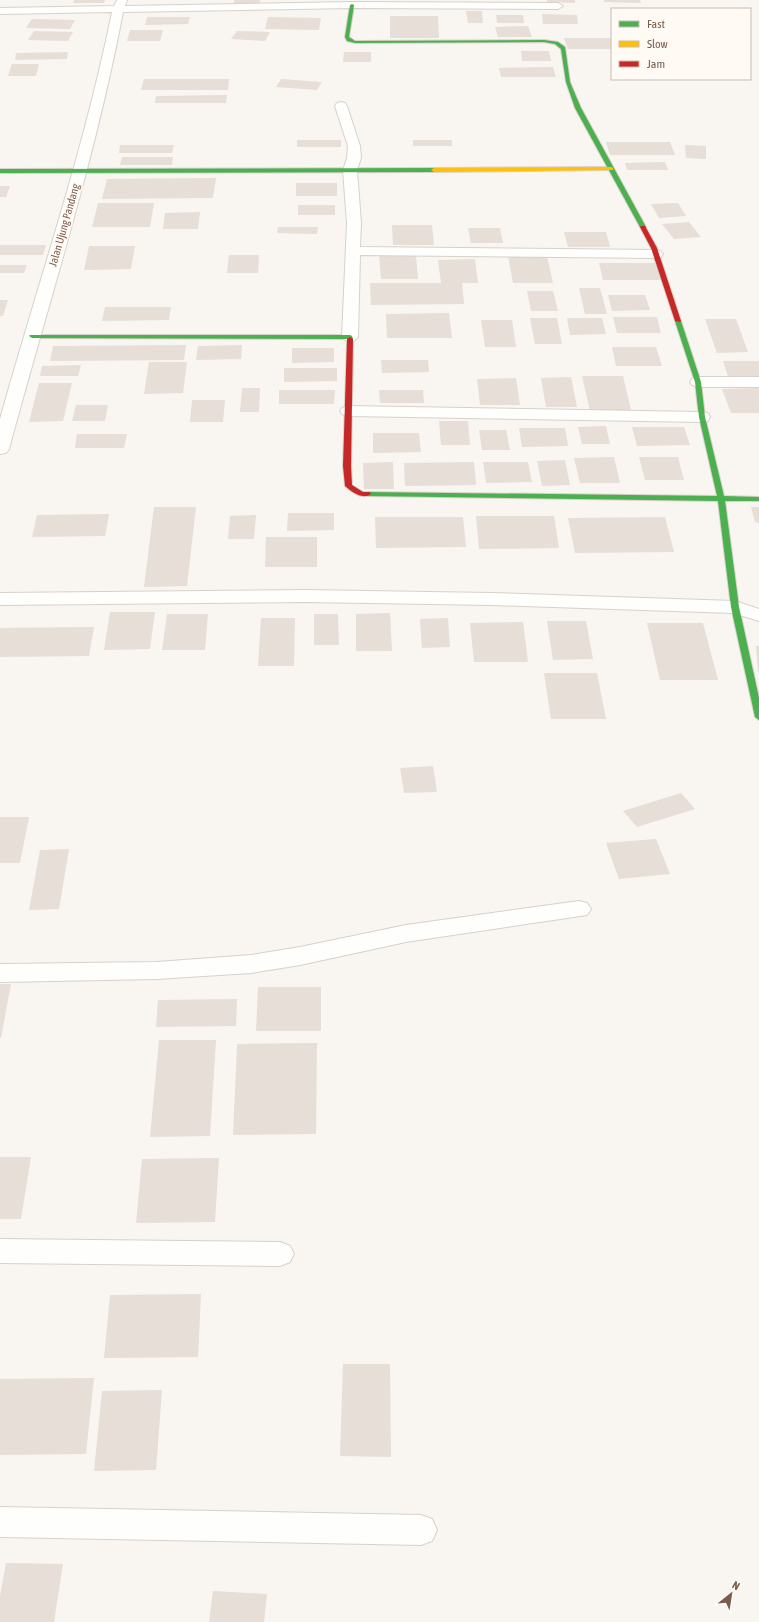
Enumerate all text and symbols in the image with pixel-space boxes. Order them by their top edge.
legend [611,8,751,80]
text: Fast [647,17,665,31]
text: Slow [647,37,668,51]
text: Jam [647,57,665,71]
street label: Jalan Ujung Pandang [46,182,82,268]
north arrow [711,1574,751,1614]
text: N [730,1579,742,1592]

